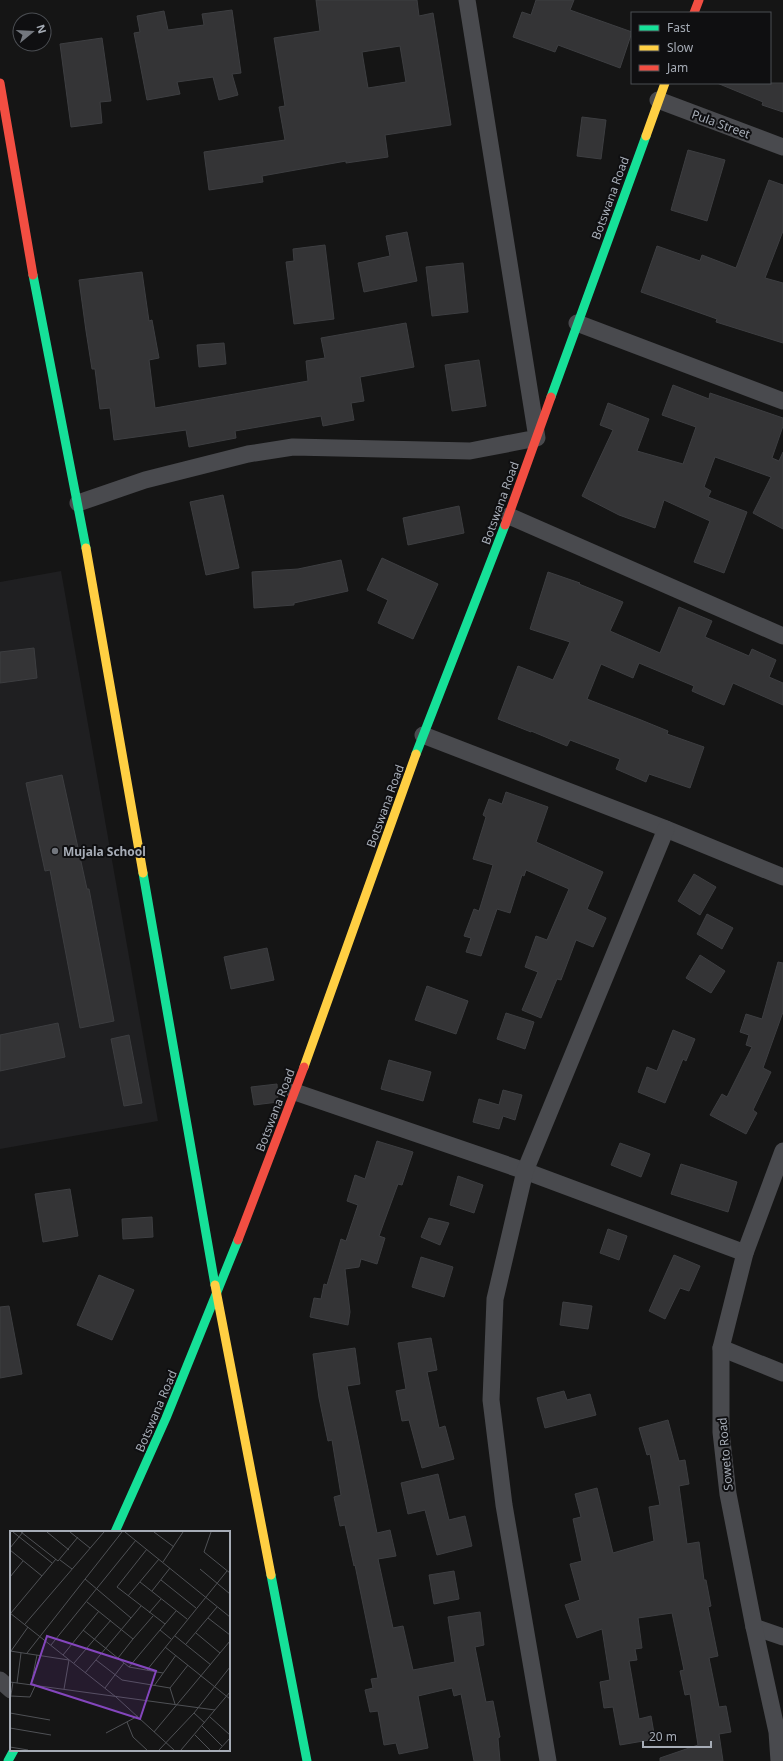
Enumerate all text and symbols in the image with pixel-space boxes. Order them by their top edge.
north arrow [12,12,52,52]
legend [631,12,771,84]
text: Fast [667,19,691,36]
text: N [33,22,51,35]
text: Slow [667,39,694,56]
text: Jam [666,59,688,76]
street label: Pula Street [689,106,753,143]
street label: Botswana Road [587,154,633,242]
street label: Botswana Road [477,459,523,547]
street label: Botswana Road [362,762,408,850]
place label: Mujala School [63,843,146,860]
marker: Mujala School [50,846,60,856]
street label: Botswana Road [251,1066,299,1154]
street label: Botswana Road [131,1367,181,1455]
street label: Soweto Road [713,1417,737,1491]
inset map [10,1531,230,1751]
scale bar [643,1723,711,1749]
text: 20 m [649,1728,677,1745]

